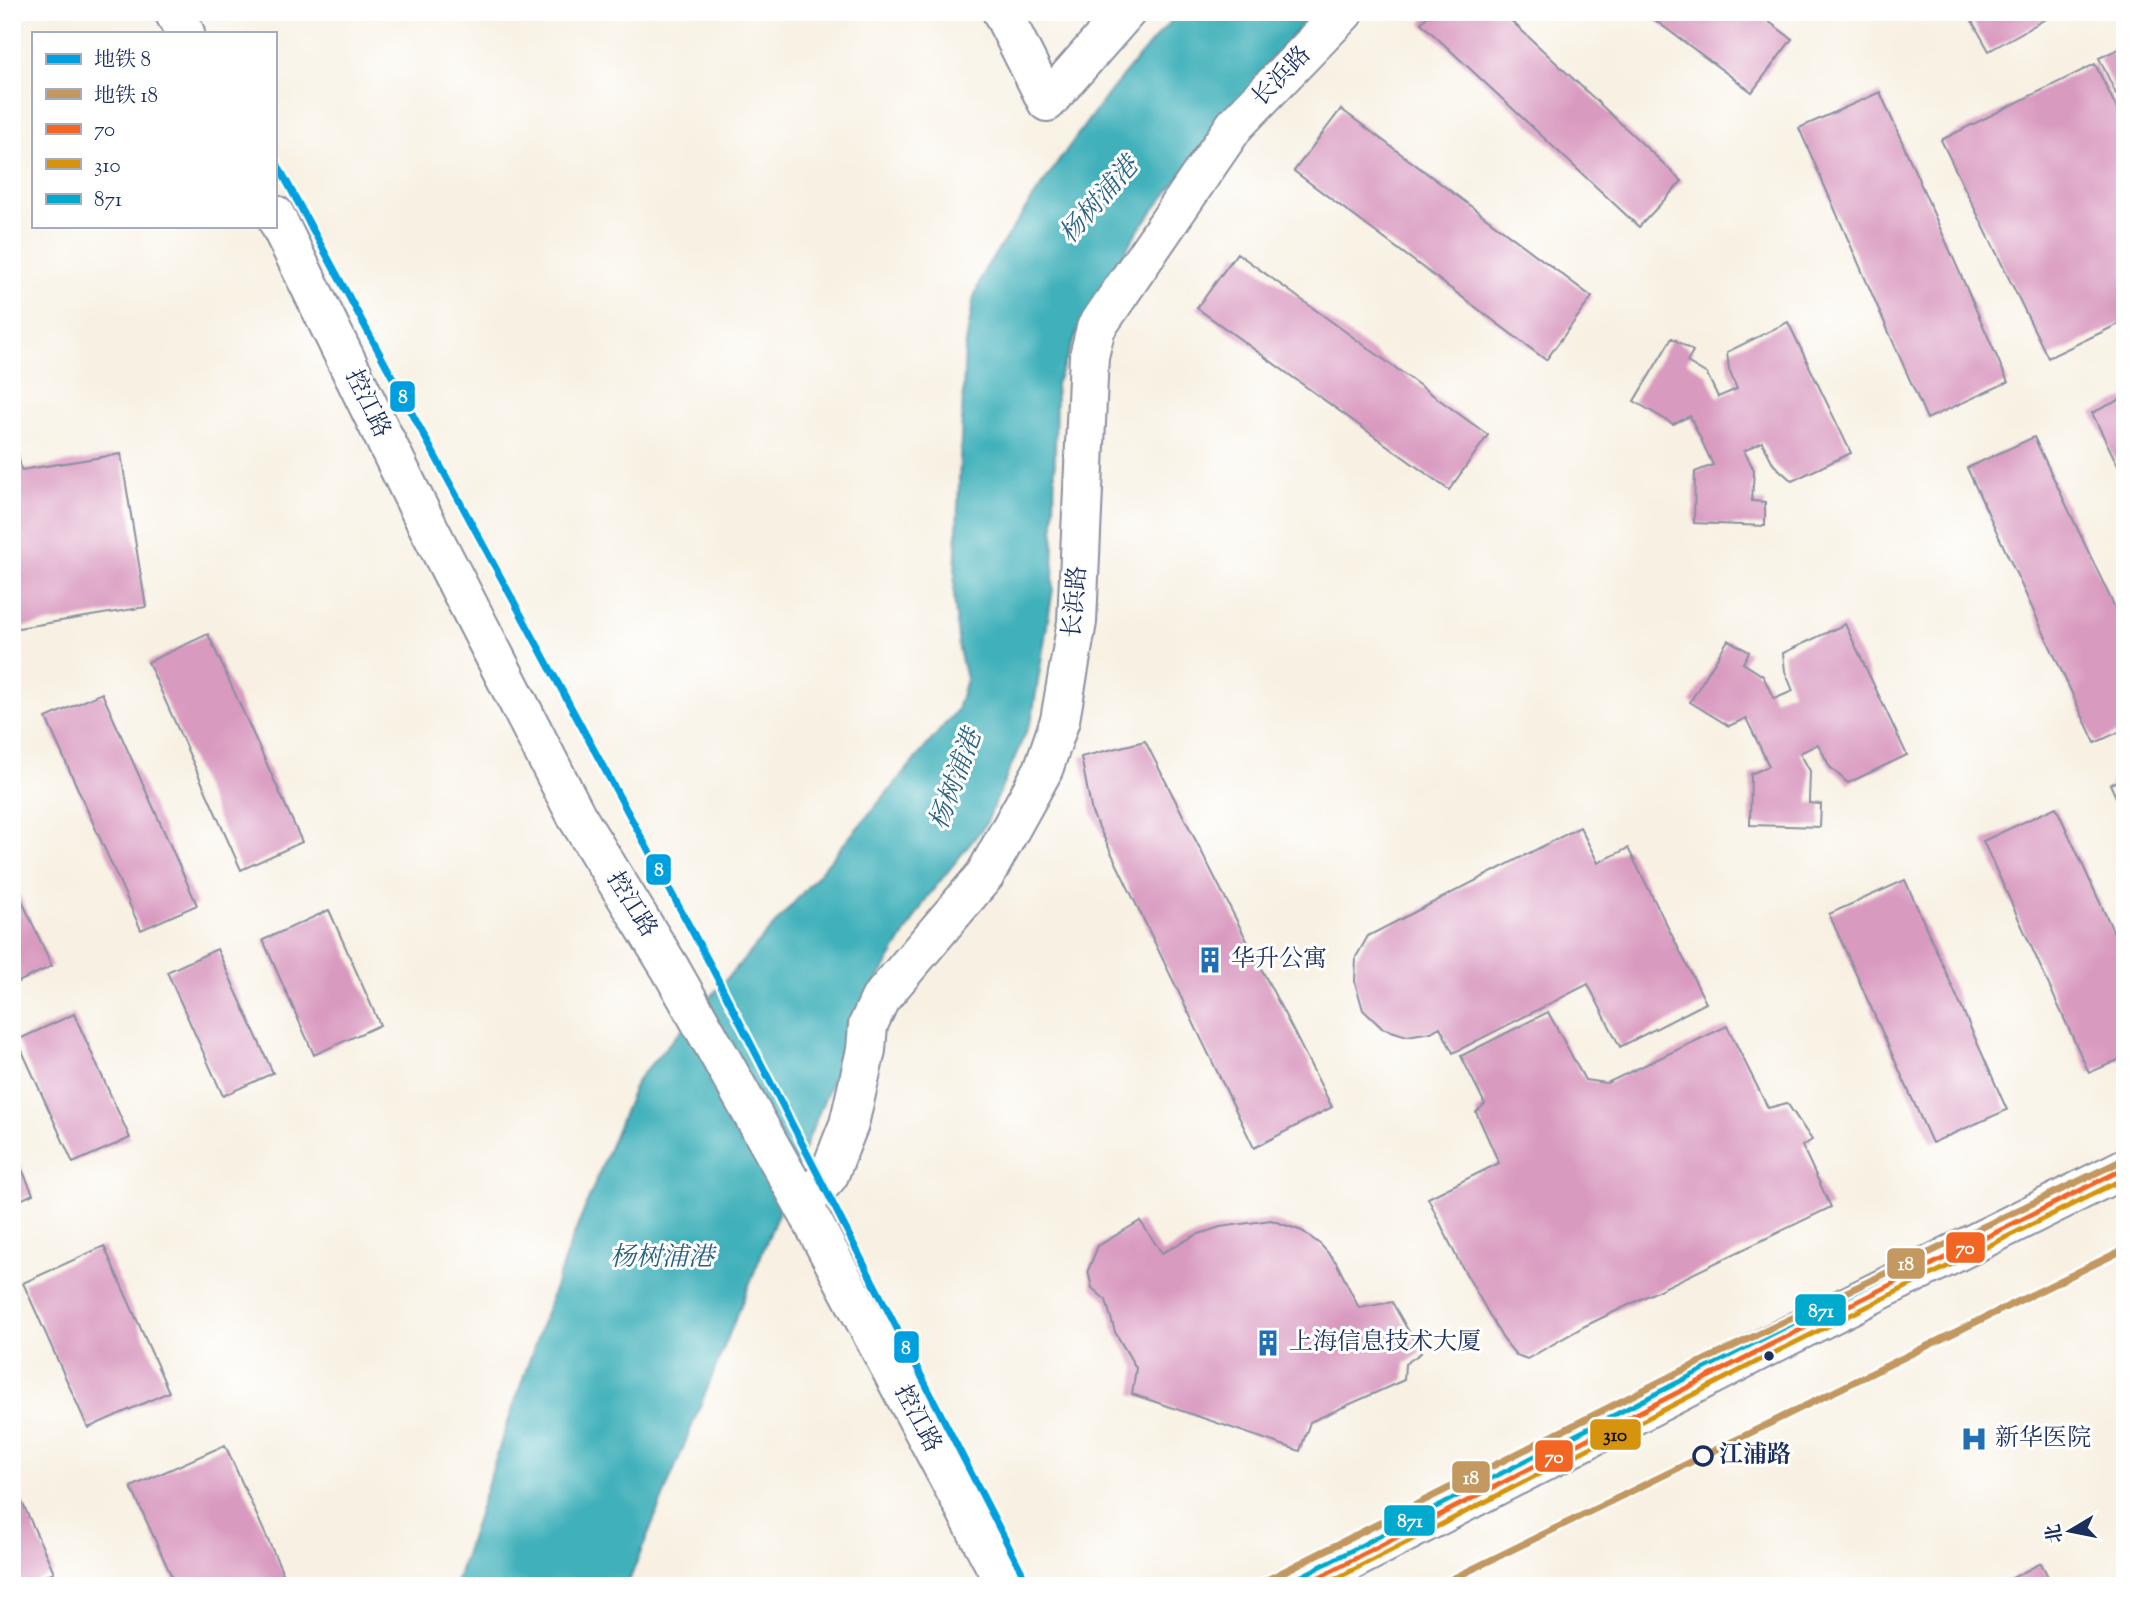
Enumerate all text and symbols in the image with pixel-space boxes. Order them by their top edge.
legend [32,32,276,228]
street label: 长浜路 [1245,39,1319,115]
text: 地铁 8 [94,46,151,76]
text: 地铁 18 [94,82,158,112]
text: 70 [94,116,115,146]
water label: 杨树浦港 [1052,147,1150,252]
text: 310 [94,152,121,182]
text: 871 [94,186,122,216]
street label: 控江路 [336,364,398,444]
line badge: 8 [389,380,416,413]
text: 8 [398,385,408,412]
street label: 长浜路 [1056,565,1096,639]
water label: 杨树浦港 [922,722,993,835]
line badge: 8 [645,853,672,886]
text: 8 [654,858,664,885]
street label: 控江路 [598,865,664,945]
place label: 华升公寓 [1231,943,1327,977]
building icon: 华升公寓 [1195,945,1225,975]
line badge: 70 [1945,1231,1986,1264]
text: 70 [1955,1236,1975,1263]
water label: 杨树浦港 [610,1240,717,1277]
line badge: 18 [1886,1247,1926,1280]
text: 18 [1898,1252,1914,1279]
line badge: 871 [1794,1293,1847,1327]
text: 871 [1808,1299,1834,1326]
place label: 上海信息技术大厦 [1289,1326,1481,1360]
building icon: 上海信息技术大厦 [1253,1328,1283,1358]
line badge: 8 [893,1330,920,1364]
text: 8 [901,1336,911,1363]
unlabelled marker [1762,1349,1776,1363]
street label: 控江路 [885,1379,949,1459]
line badge: 310 [1589,1418,1642,1451]
place label: 新华医院 [1995,1422,2091,1456]
text: 310 [1603,1423,1627,1450]
hospital icon: 新华医院 [1959,1424,1989,1454]
line badge: 70 [1534,1439,1574,1473]
place label: 江浦路 [1719,1439,1791,1473]
text: 70 [1544,1445,1564,1472]
marker: 江浦路 [1693,1446,1713,1466]
line badge: 18 [1451,1460,1491,1494]
text: 18 [1463,1466,1479,1493]
north arrow [2036,1496,2106,1566]
line badge: 871 [1383,1504,1436,1537]
text: 871 [1397,1509,1423,1536]
text: 北 [2041,1522,2071,1545]

